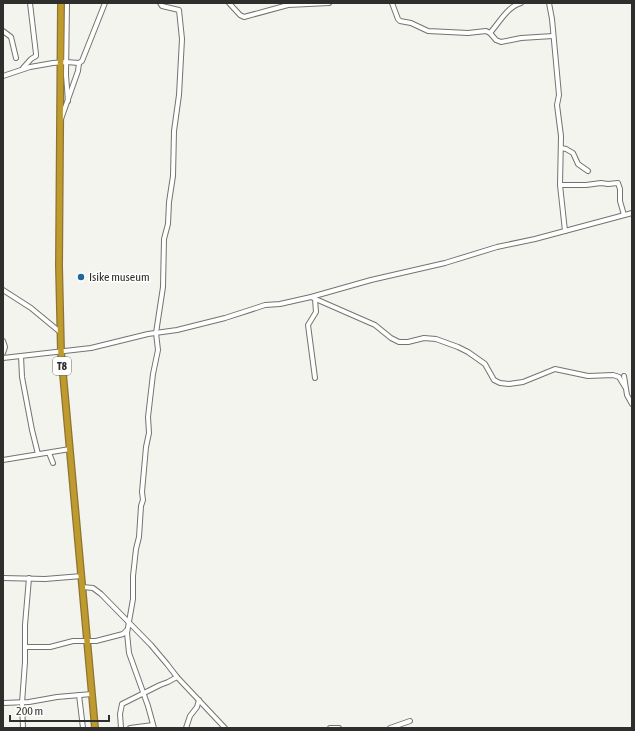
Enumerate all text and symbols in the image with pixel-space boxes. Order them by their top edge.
place label: Isike museum [89,270,150,284]
marker: Isike museum [76,272,86,282]
road number: T8 [53,357,71,375]
scale bar [10,697,109,723]
text: 200 m [16,704,43,718]

